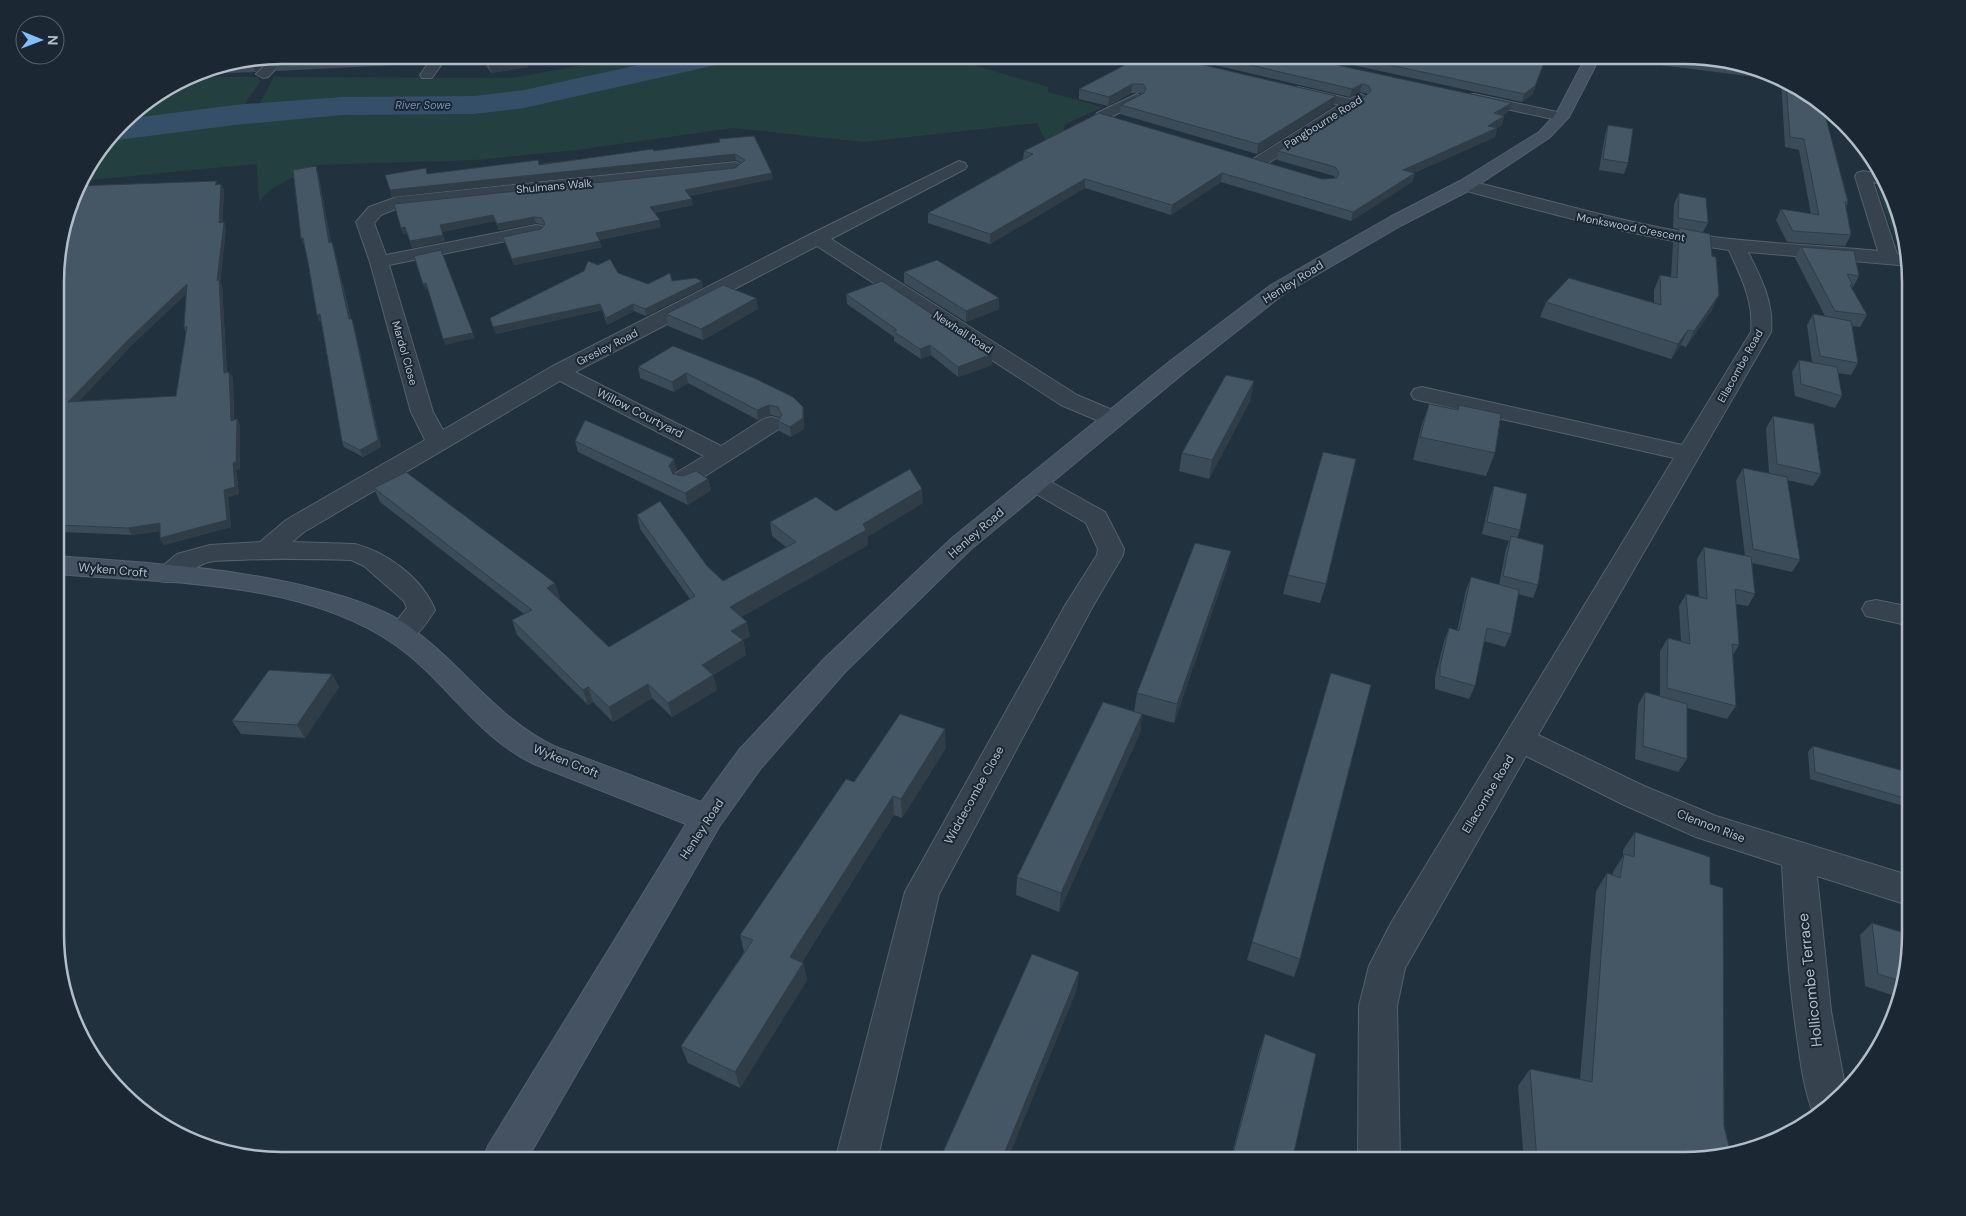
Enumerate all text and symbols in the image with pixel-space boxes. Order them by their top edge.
north arrow [15,15,65,65]
text: N [44,35,62,45]
street label: Pangbourne Road [1281,92,1365,152]
water label: River Sowe [395,98,451,112]
street label: Shulmans Walk [515,176,593,196]
street label: Monkswood Crescent [1575,210,1687,244]
street label: Henley Road [1260,257,1326,307]
street label: Newhall Road [931,308,995,356]
street label: Mardol Close [389,319,421,387]
street label: Gresley Road [574,325,640,368]
street label: Ellacombe Road [1714,327,1766,405]
street label: Willow Courtyard [594,384,686,442]
street label: Henley Road [945,504,1007,562]
street label: Wyken Croft [78,559,149,581]
street label: Wyken Croft [531,741,601,782]
street label: Widdecombe Close [940,743,1008,847]
street label: Ellacombe Road [1458,752,1518,836]
street label: Henley Road [677,796,727,862]
street label: Clennon Rise [1675,806,1748,846]
street label: Hollicombe Terrace [1793,912,1827,1048]

